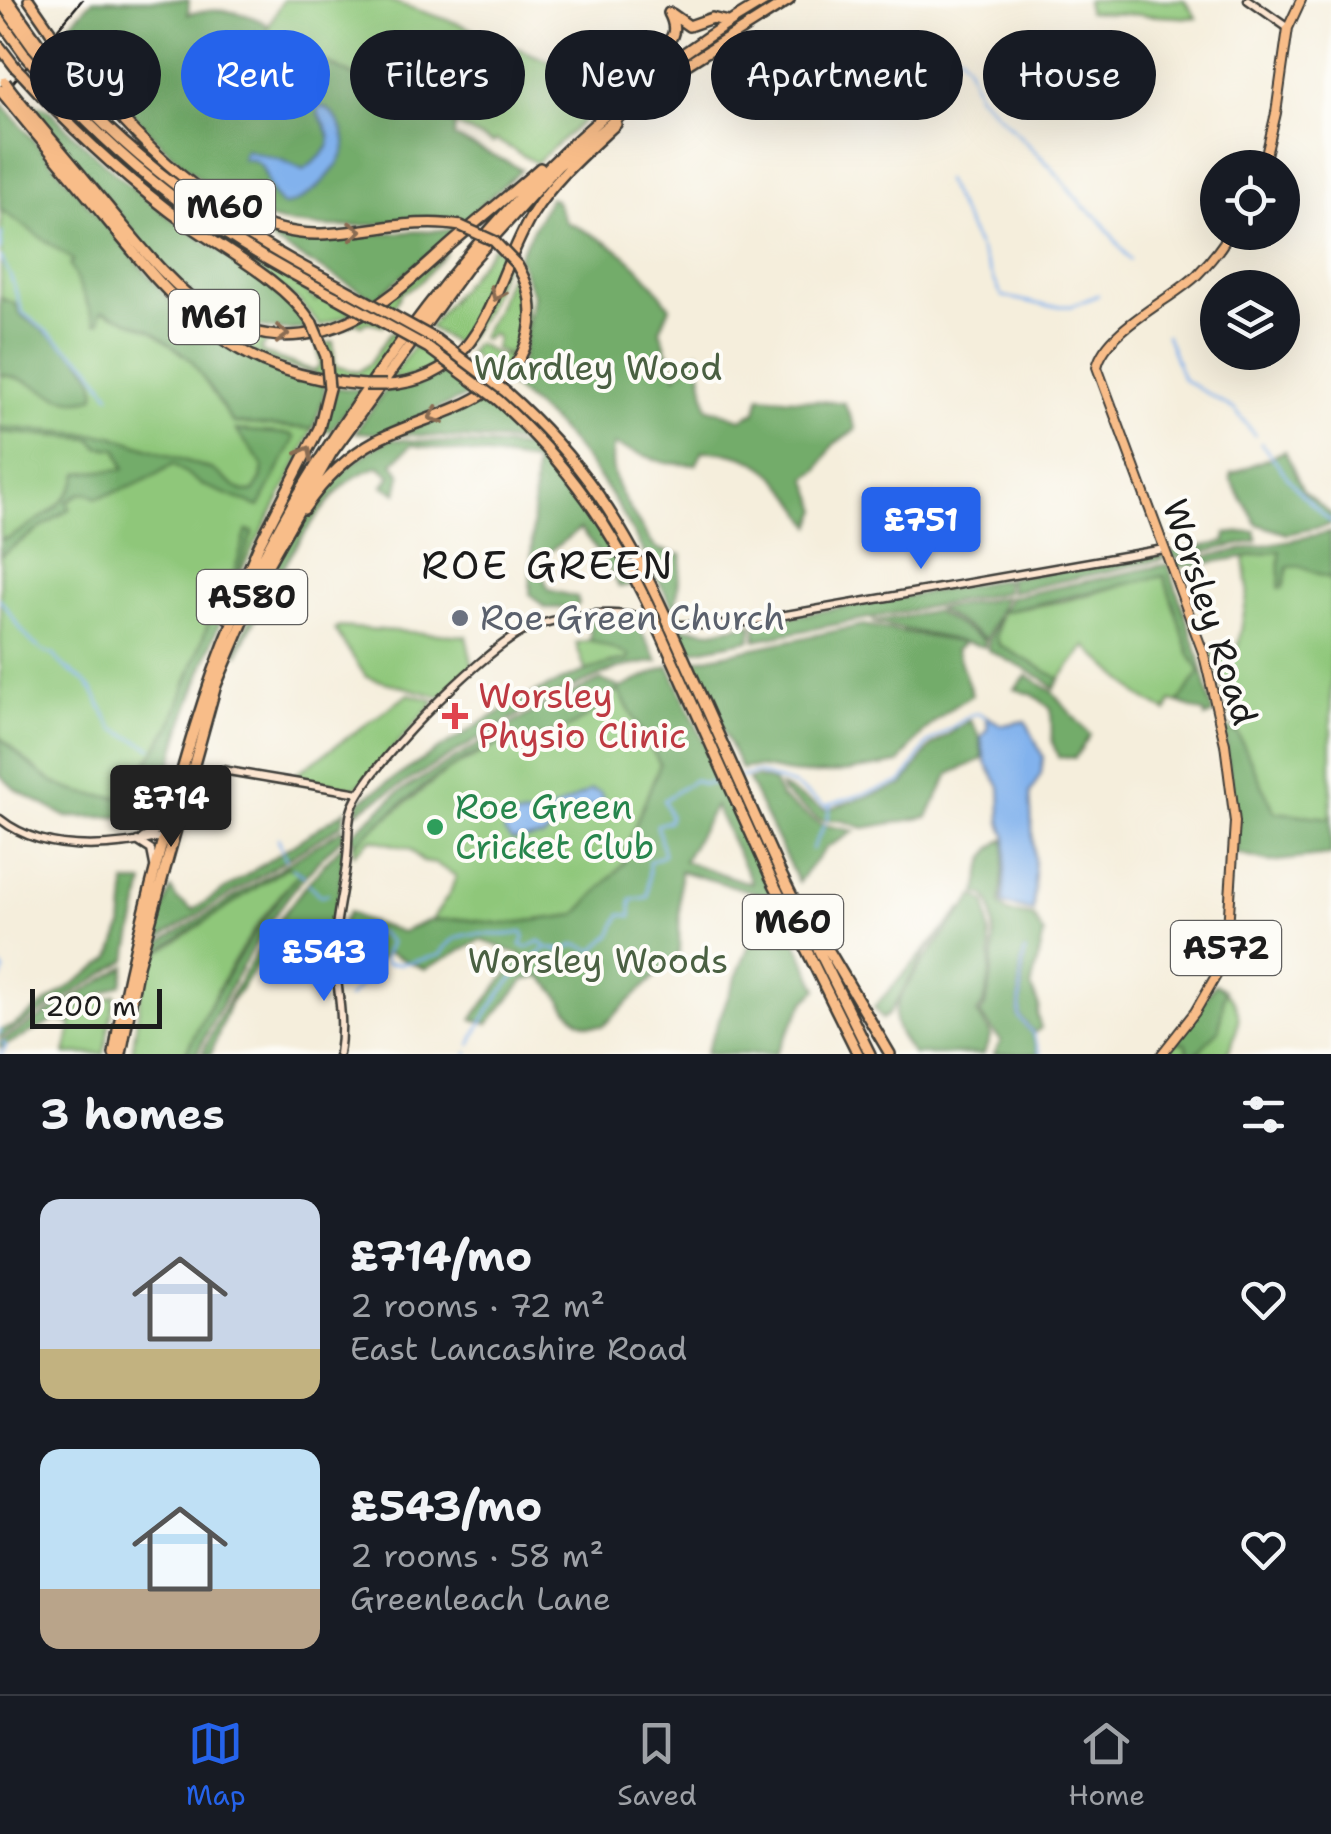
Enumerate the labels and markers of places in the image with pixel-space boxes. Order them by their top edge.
pin: £751 [862,487,980,572]
place label: Roe Green Church [480,594,785,641]
marker: Roe Green Church [449,607,471,629]
place label: Worsley Physio Clinic [478,672,687,759]
marker: Worsley Physio Clinic [442,703,468,729]
pin: £714 [112,765,230,850]
place label: Roe Green Cricket Club [455,783,654,870]
marker: Roe Green Cricket Club [424,816,446,838]
pin: £543 [265,919,383,1004]

